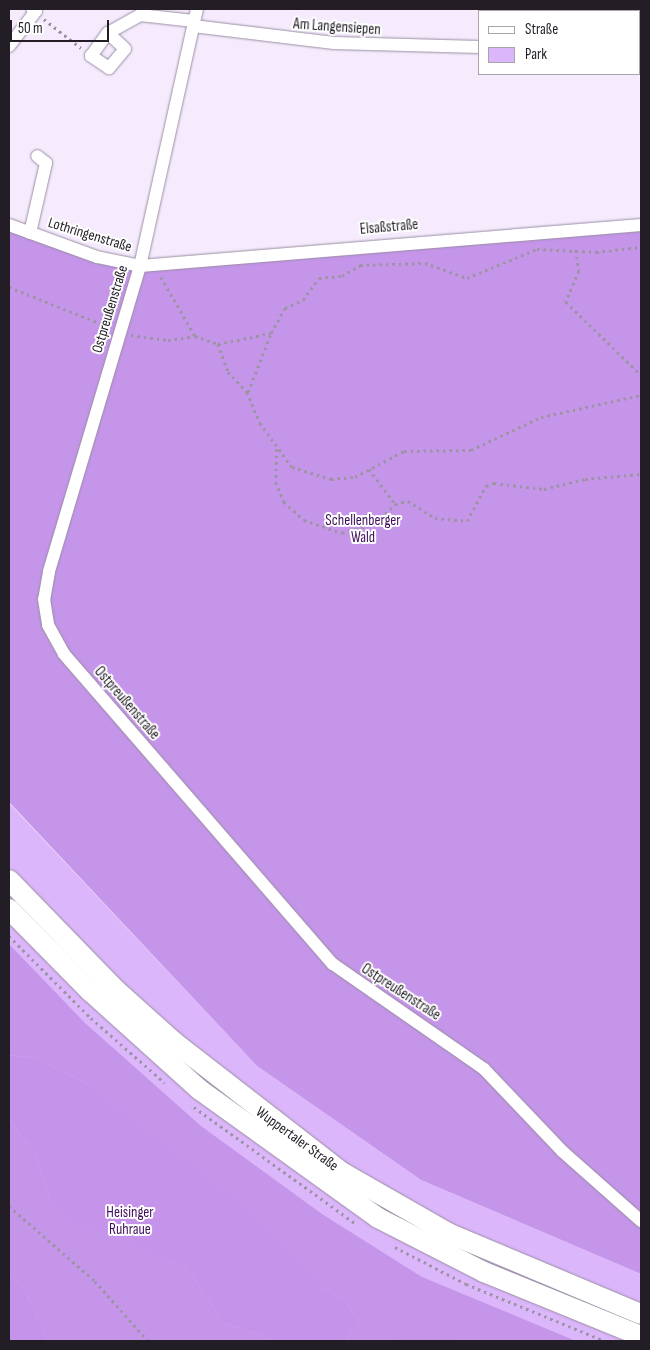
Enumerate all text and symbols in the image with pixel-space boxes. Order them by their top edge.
scale bar [12,10,111,42]
legend [478,10,640,75]
street label: Am Langensiepen [293,15,381,39]
text: 50 m [18,19,43,38]
text: Straße [525,20,558,39]
text: Park [525,45,547,64]
street label: Lothringenstraße [46,214,134,256]
street label: Elsaßstraße [359,215,419,239]
street label: Ostpreußenstraße [88,263,132,355]
park label: Schellenberger Wald [325,511,401,546]
street label: Ostpreußenstraße [90,663,164,743]
street label: Ostpreußenstraße [358,960,444,1024]
street label: Wuppertaler Straße [252,1103,342,1175]
park label: Heisinger Ruhraue [106,1203,154,1238]

